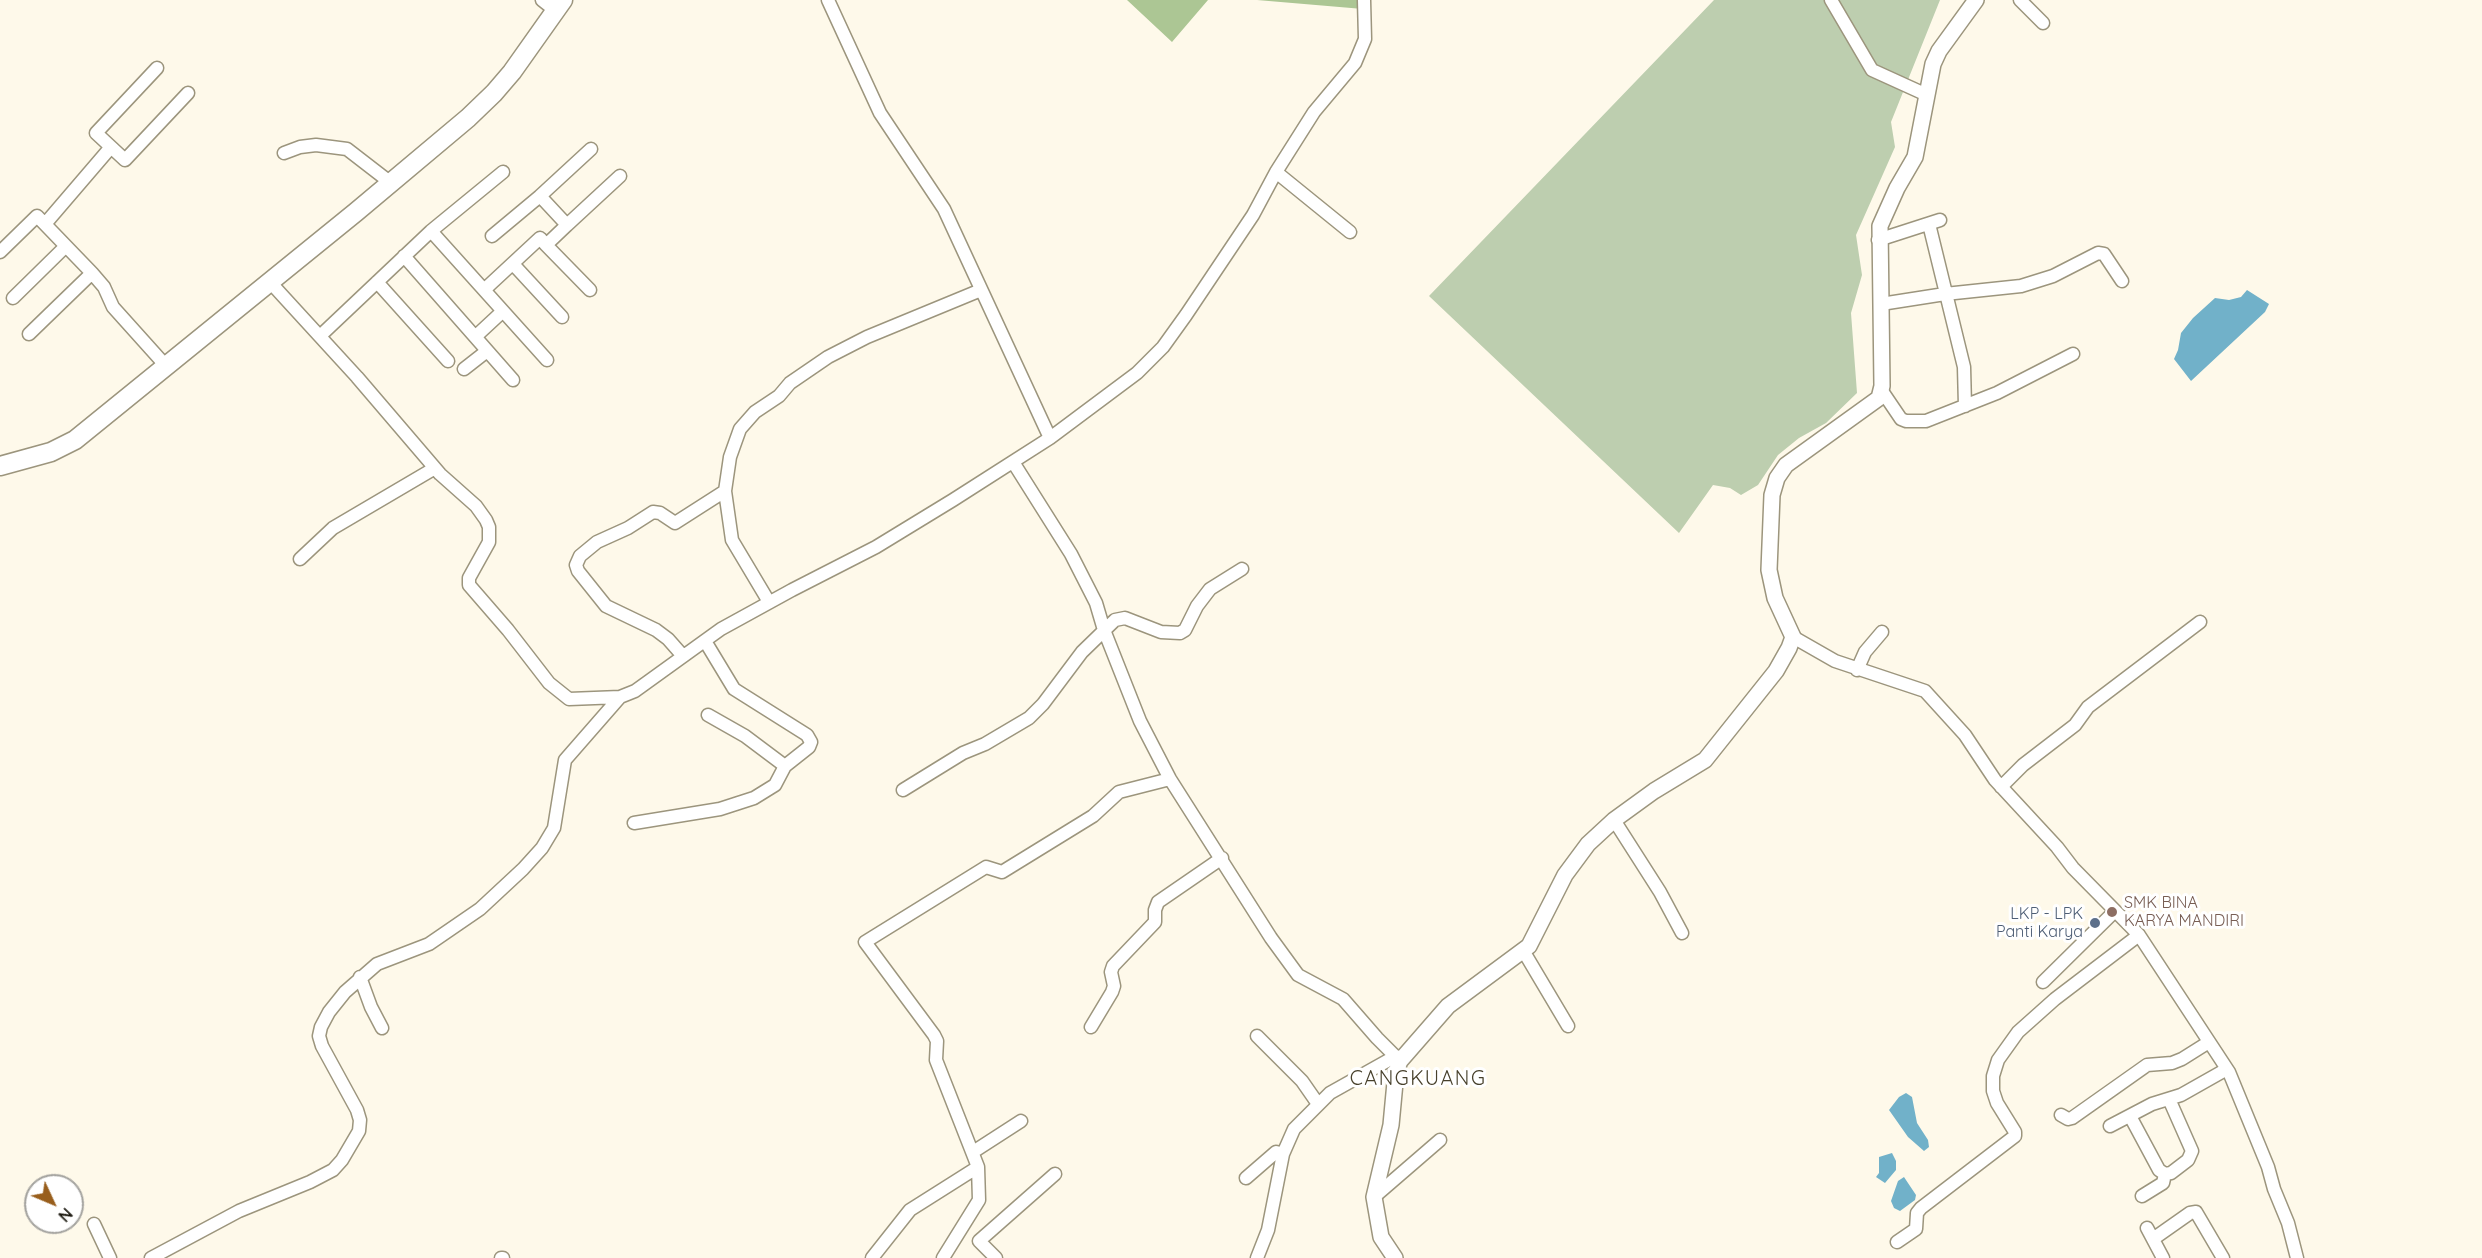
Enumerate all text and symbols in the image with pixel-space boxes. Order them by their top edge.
place label: SMK BINA KARYA MANDIRI [2124,893,2244,931]
place label: LKP - LPK Panti Karya [1996,904,2083,942]
marker: SMK BINA KARYA MANDIRI [2105,905,2119,919]
marker: LKP - LPK Panti Karya [2088,916,2102,930]
district label: CANGKUANG [1350,1067,1486,1091]
north arrow [24,1174,84,1234]
text: N [54,1204,77,1226]

